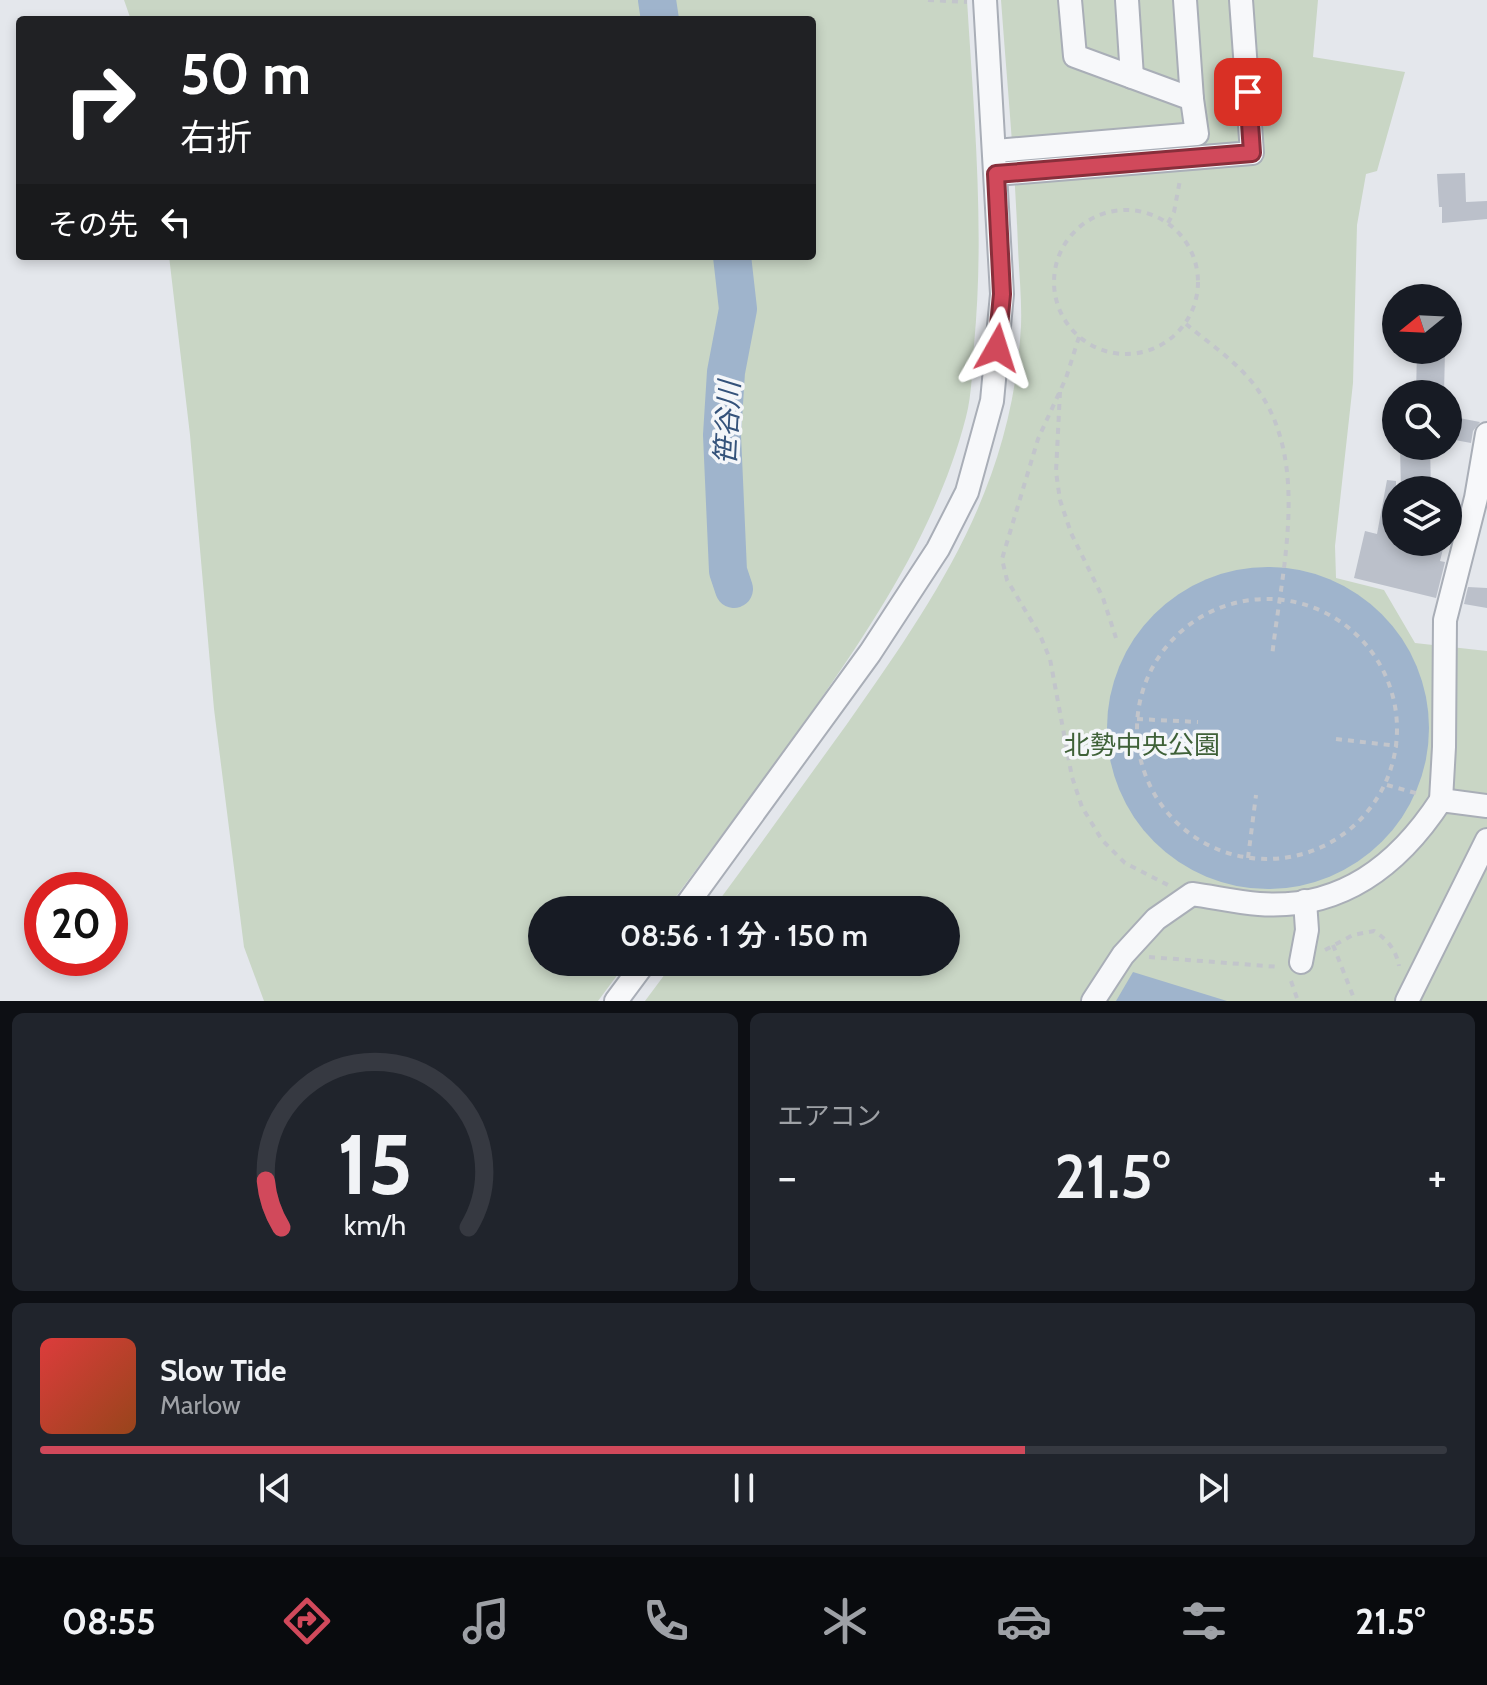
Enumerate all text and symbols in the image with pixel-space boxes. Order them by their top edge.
text: 50 m [180,40,311,108]
icon: right [48,48,152,152]
pin [1214,58,1282,126]
icon: arrive [1226,70,1270,114]
text: 右折 [180,115,252,159]
icon: left [154,200,198,244]
text: その先 [48,206,138,243]
north arrow [1382,284,1462,364]
map controls [1382,284,1462,556]
position arrow [955,306,1039,390]
water label: 笹谷川 [708,377,746,466]
button: search [1382,380,1462,460]
button: layers [1382,476,1462,556]
park label: 北勢中央公園 [1064,729,1220,761]
speed limit sign: 20 [24,872,128,976]
text: 08:56 · 1 分 · 150 m [620,917,868,954]
text: エアコン [778,1100,882,1132]
text: 15 [337,1114,412,1215]
text: 21.5° [1054,1140,1170,1213]
text: − [778,1150,797,1203]
text: + [1428,1150,1447,1203]
text: km/h [343,1207,406,1242]
text: Slow Tide [160,1352,287,1389]
text: Marlow [160,1389,241,1421]
icon: previous [253,1466,297,1510]
icon: pause [722,1466,766,1510]
icon: next [1191,1466,1235,1510]
icon: directions [279,1593,335,1649]
icon: music [458,1593,514,1649]
icon: phone [638,1593,694,1649]
icon: climate [817,1593,873,1649]
icon: car [996,1593,1052,1649]
icon: filters [1176,1593,1232,1649]
text: 08:55 [62,1599,156,1643]
text: 21.5° [1355,1599,1425,1643]

